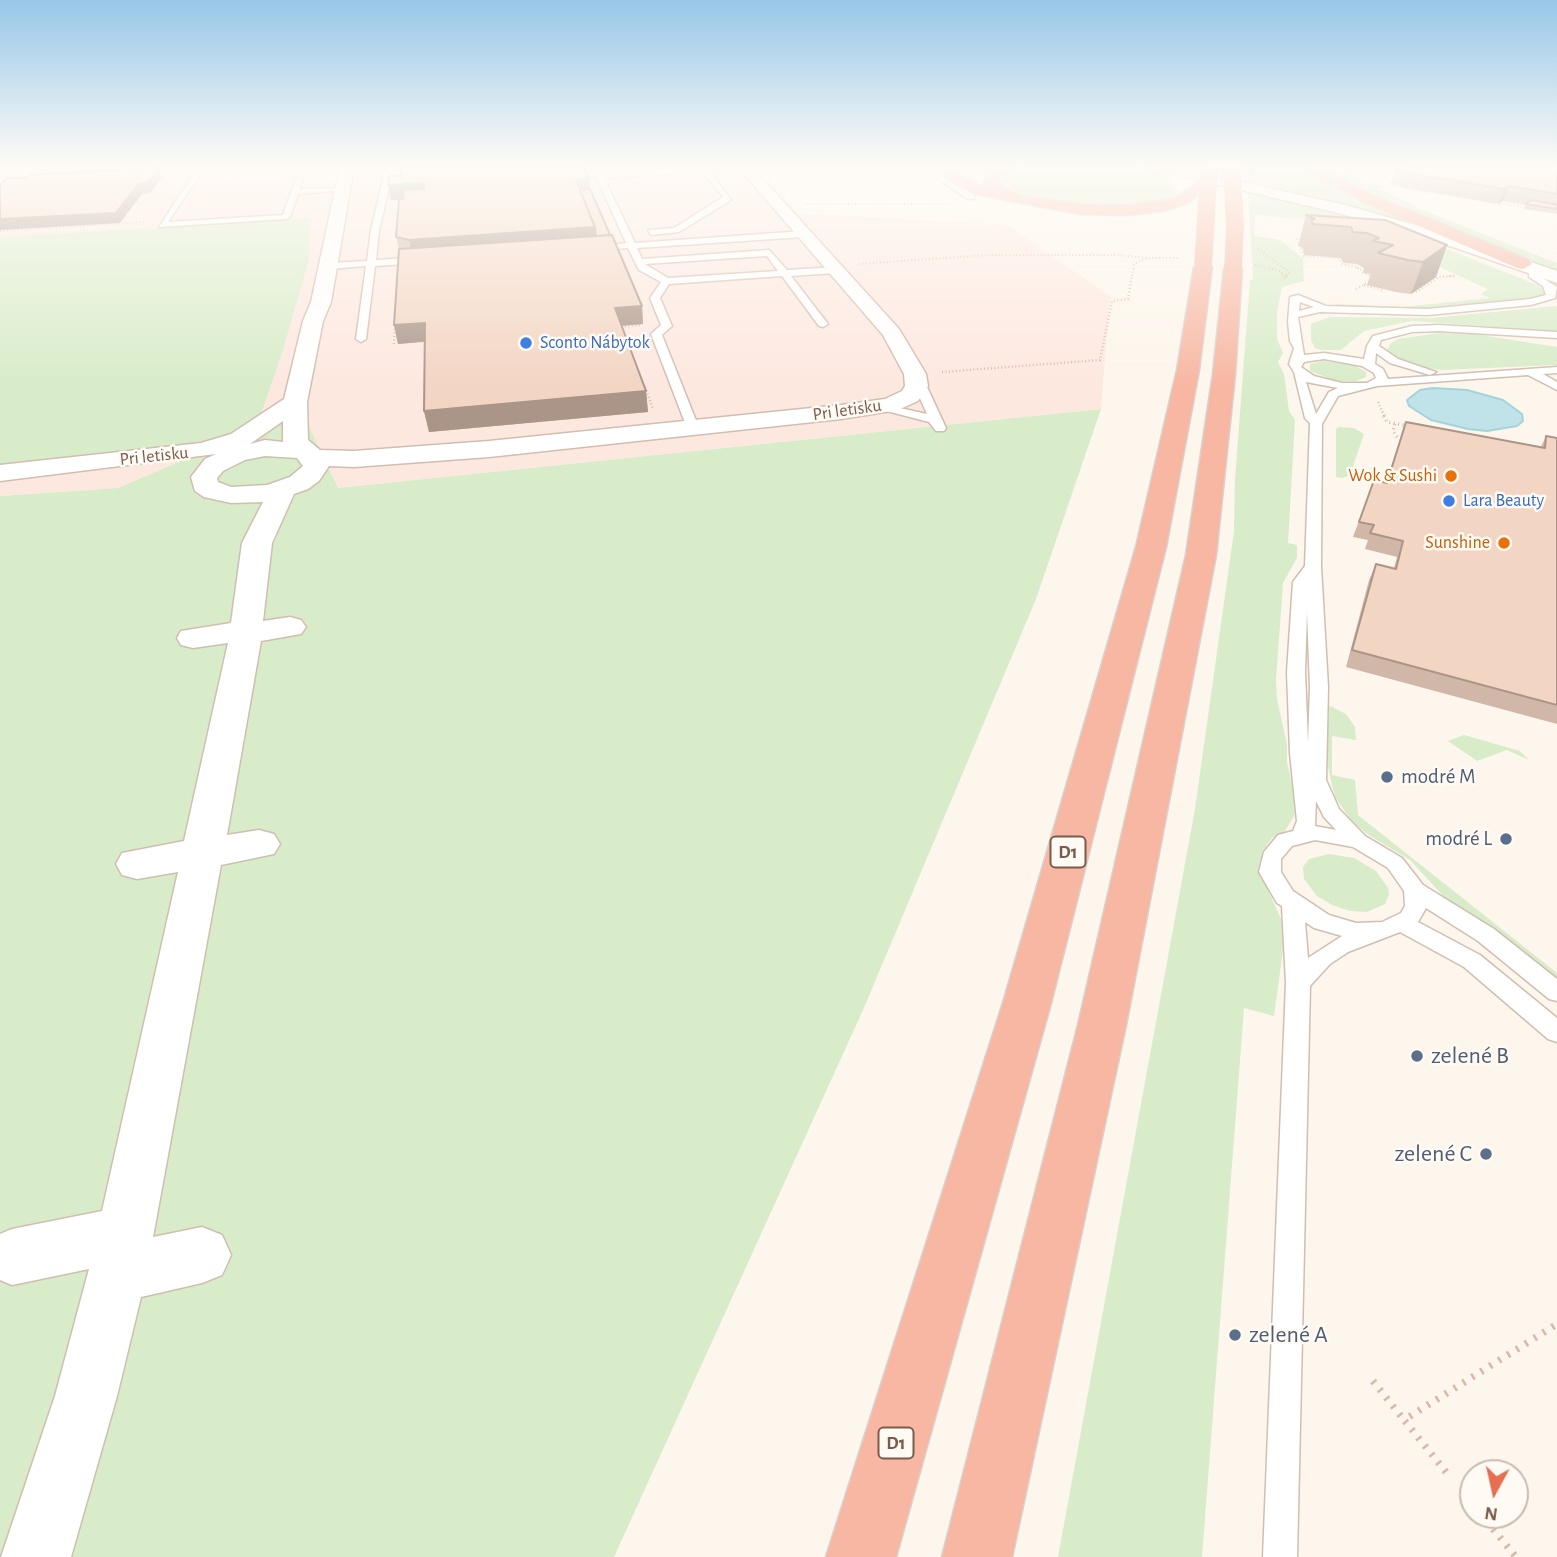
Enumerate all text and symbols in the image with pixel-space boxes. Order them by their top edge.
place label: Sconto Nábytok [540,332,650,354]
marker: Sconto Nábytok [518,335,534,351]
street label: Pri letisku [811,394,883,426]
street label: Pri letisku [118,442,190,470]
place label: Wok & Sushi [1348,465,1437,487]
marker: Wok & Sushi [1443,468,1459,484]
place label: Lara Beauty [1463,490,1544,512]
marker: Lara Beauty [1441,493,1457,509]
place label: Sunshine [1425,532,1490,554]
marker: Sunshine [1496,535,1512,551]
place label: modré M [1401,764,1475,790]
marker: modré M [1379,769,1395,785]
place label: modré L [1425,826,1492,852]
marker: modré L [1498,831,1514,847]
road number: D1 [1050,836,1086,867]
place label: zelené B [1431,1042,1509,1070]
marker: zelené B [1409,1048,1425,1064]
place label: zelené C [1395,1140,1472,1168]
marker: zelené C [1478,1146,1494,1162]
place label: zelené A [1249,1321,1328,1349]
marker: zelené A [1227,1327,1243,1343]
road number: D1 [878,1428,914,1458]
north arrow [1459,1459,1529,1529]
text: N [1483,1503,1499,1524]

